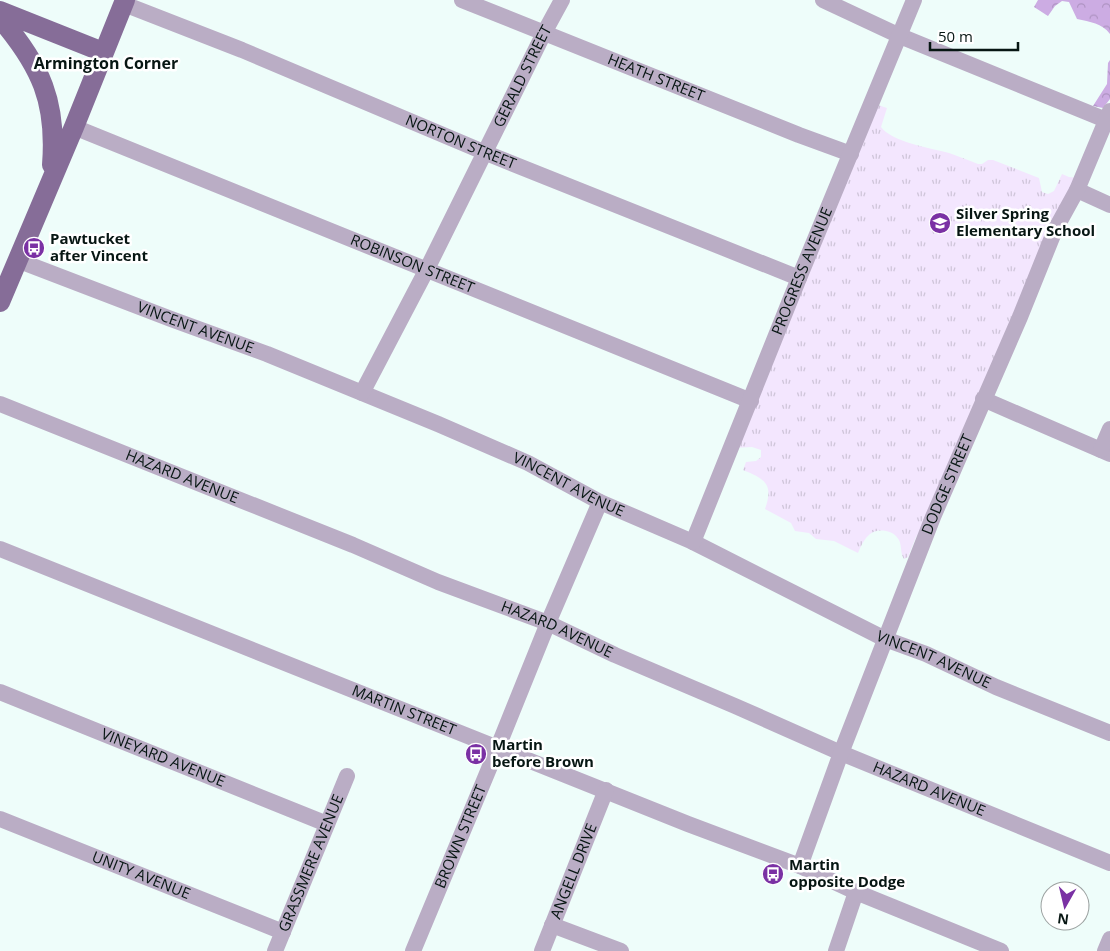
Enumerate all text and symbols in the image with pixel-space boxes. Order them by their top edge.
scale bar [930,20,1018,52]
street label: GERALD STREET [488,21,556,130]
text: 50 m [938,26,973,46]
street label: HEATH STREET [605,48,709,105]
district label: Armington Corner [34,52,178,74]
street label: NORTON STREET [403,109,520,173]
place label: Silver Spring Elementary School [956,203,1095,240]
street label: PROGRESS AVENUE [766,204,836,338]
school or university icon: Silver Spring Elementary School [928,211,952,235]
place label: Pawtucket after Vincent [50,228,149,265]
street label: ROBINSON STREET [348,229,478,297]
bus stop icon: Pawtucket after Vincent [22,236,46,260]
street label: VINCENT AVENUE [135,296,257,357]
street label: DODGE STREET [916,430,977,537]
street label: HAZARD AVENUE [123,444,242,507]
street label: VINCENT AVENUE [510,447,628,520]
street label: HAZARD AVENUE [499,595,617,662]
street label: VINCENT AVENUE [873,625,995,692]
street label: MARTIN STREET [349,680,460,740]
street label: VINEYARD AVENUE [99,723,229,791]
place label: Martin before Brown [492,734,594,771]
bus stop icon: Martin before Brown [464,742,488,766]
street label: HAZARD AVENUE [870,756,989,820]
street label: BROWN STREET [429,781,491,891]
street label: GRASSMERE AVENUE [273,791,347,934]
street label: ANGELL DRIVE [545,820,601,921]
street label: UNITY AVENUE [89,846,194,903]
place label: Martin opposite Dodge [789,854,905,891]
bus stop icon: Martin opposite Dodge [761,862,785,886]
north arrow [1040,881,1090,931]
text: N [1056,909,1070,930]

